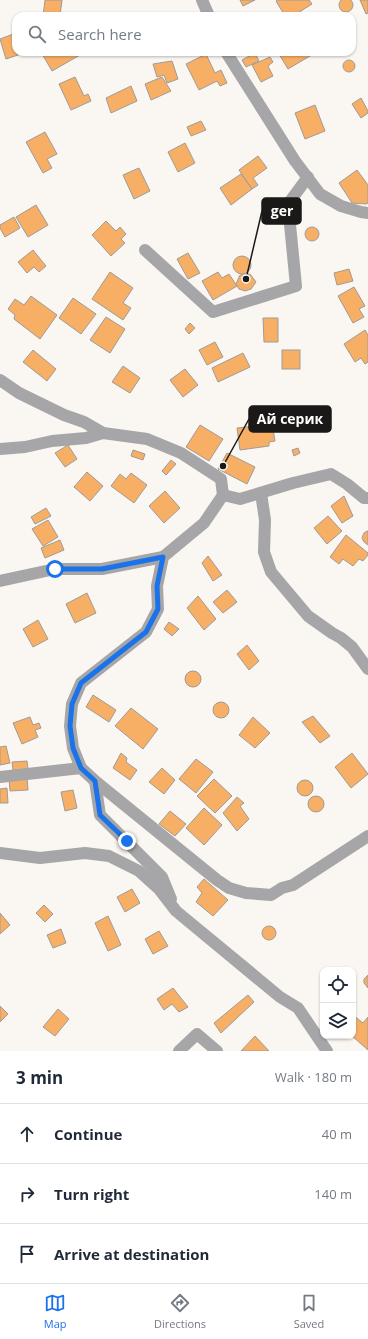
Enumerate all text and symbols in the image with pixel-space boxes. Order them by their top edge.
search box [12,12,356,56]
icon: search [26,23,48,45]
text: Search here [58,24,142,44]
callout: ger [262,198,301,224]
text: ger [271,201,294,220]
callout: Ай серик [249,406,331,432]
text: Ай серик [257,409,324,428]
route start [46,560,64,578]
route end [118,832,136,850]
map controls [320,967,356,1039]
button: locate [320,967,356,1003]
button: layers [320,1003,356,1039]
text: 3 min [16,1066,63,1089]
text: Walk · 180 m [275,1068,352,1086]
icon: ahead [16,1123,38,1145]
text: Continue [54,1124,122,1144]
text: 40 m [322,1125,352,1143]
icon: right [16,1183,38,1205]
text: Turn right [54,1184,129,1204]
text: 140 m [314,1185,352,1203]
icon: arrive [16,1243,38,1265]
text: Arrive at destination [54,1244,209,1264]
tab: Map [44,1292,67,1331]
tab: Directions [154,1292,206,1331]
tab: Saved [294,1292,324,1331]

